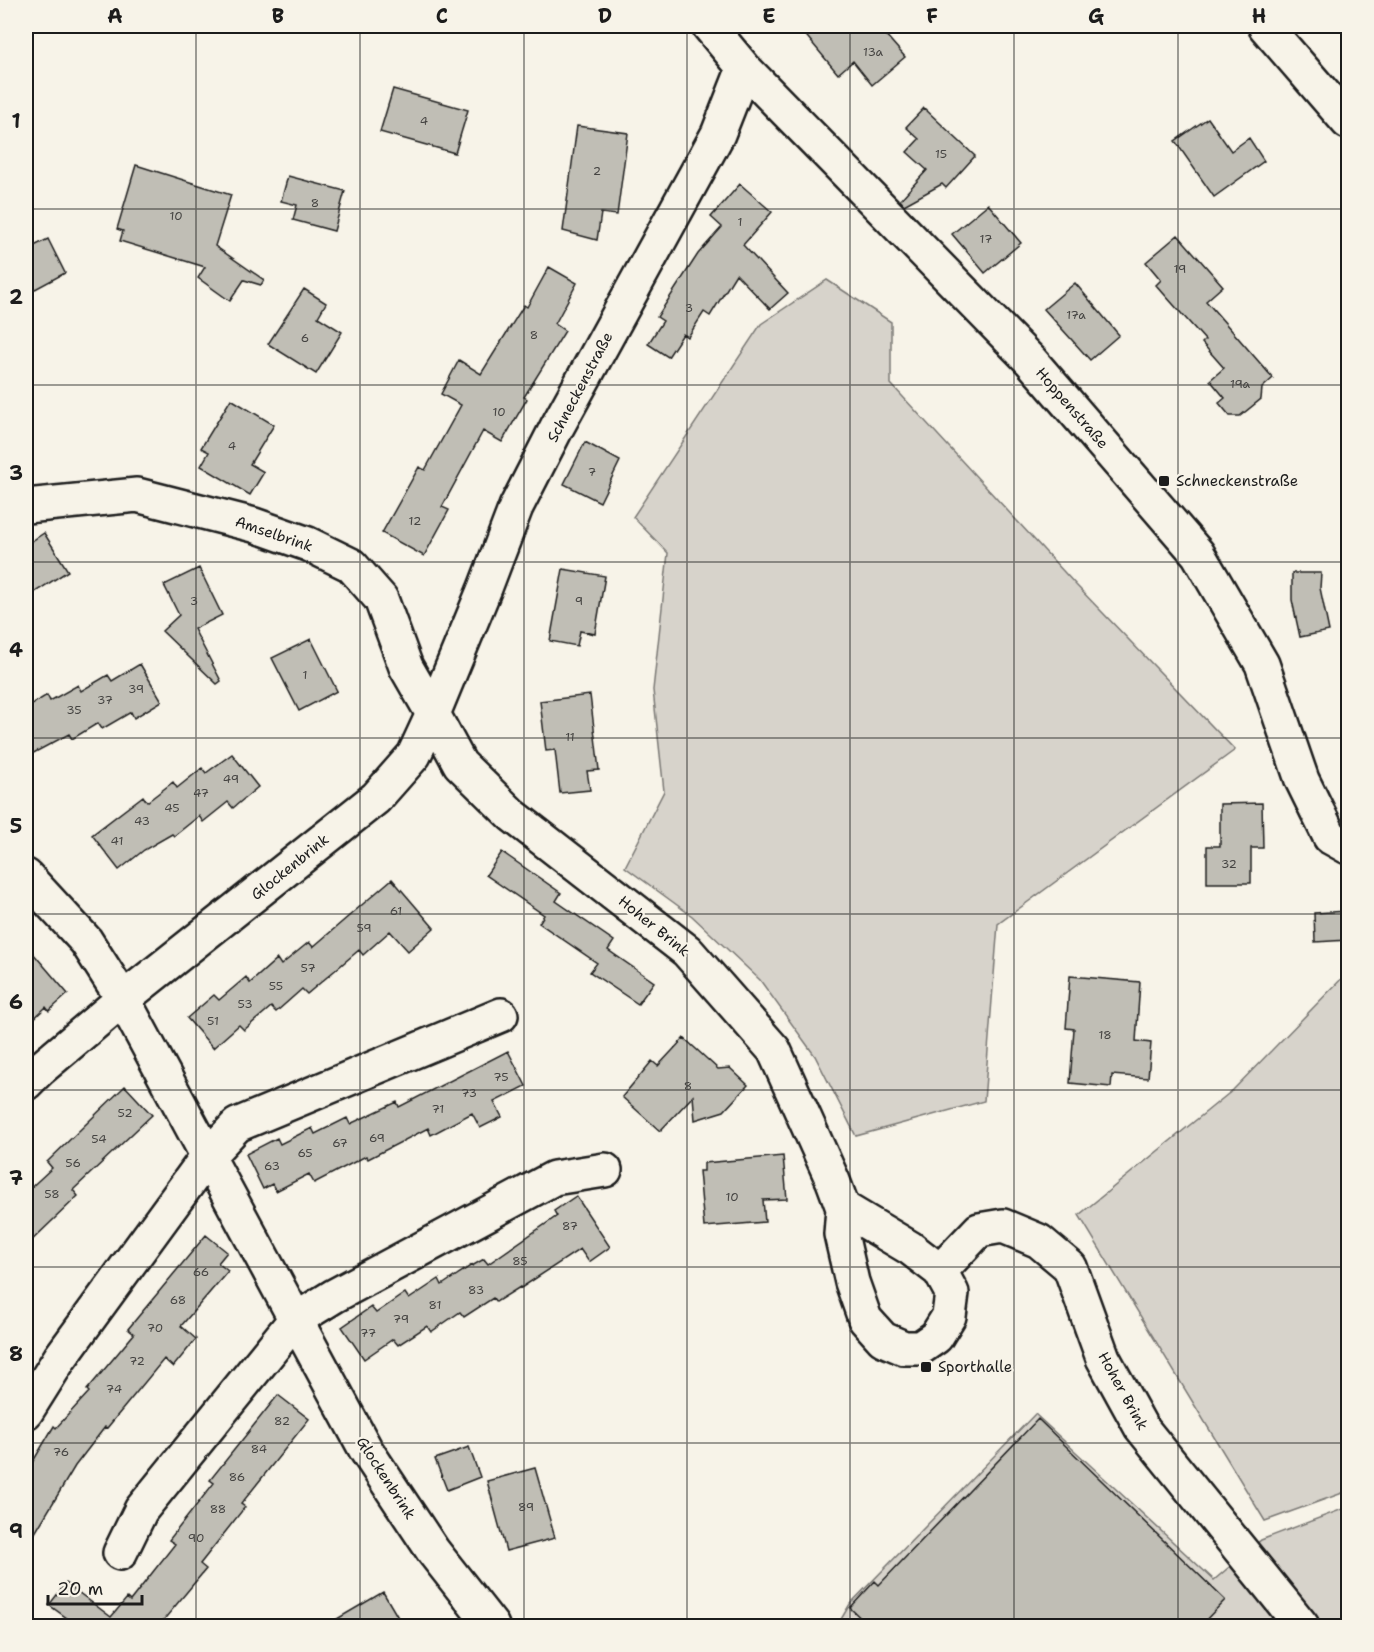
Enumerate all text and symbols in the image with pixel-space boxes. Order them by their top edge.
text: A [107,3,123,29]
text: B [272,3,284,29]
text: C [436,3,448,29]
text: D [598,3,612,29]
text: E [762,3,776,29]
text: F [926,3,938,29]
text: G [1088,3,1104,29]
text: H [1252,3,1266,29]
house number: 13a [863,44,884,60]
text: 1 [11,108,21,134]
house number: 4 [420,113,428,129]
house number: 15 [935,146,947,162]
house number: 2 [593,163,601,179]
house number: 8 [311,195,319,211]
house number: 10 [169,208,183,224]
house number: 1 [737,214,743,230]
house number: 17 [980,231,992,247]
house number: 19 [1174,261,1186,277]
text: 2 [9,284,23,310]
house number: 3 [685,300,693,316]
house number: 17a [1066,307,1086,323]
house number: 8 [530,327,538,343]
street label: Schneckenstraße [542,328,618,446]
house number: 6 [301,330,309,346]
street label: Hoppenstraße [1031,363,1113,453]
house number: 19a [1230,376,1251,392]
house number: 10 [492,404,506,420]
house number: 4 [228,438,236,454]
text: 3 [9,460,23,486]
house number: 7 [588,464,596,480]
place label: Schneckenstraße [1176,471,1298,491]
marker: Schneckenstraße [1157,474,1171,488]
street label: Amselbrink [233,511,315,557]
house number: 12 [409,513,421,529]
house number: 3 [190,593,198,609]
house number: 9 [575,593,583,609]
text: 4 [9,637,23,663]
house number: 1 [302,667,308,683]
house number: 39 [128,681,144,697]
house number: 37 [97,692,113,708]
house number: 35 [66,702,82,718]
house number: 11 [565,729,575,745]
house number: 49 [223,771,239,787]
house number: 47 [193,785,209,801]
house number: 45 [164,800,180,816]
text: 5 [10,813,22,839]
house number: 43 [134,813,150,829]
street label: Glockenbrink [247,829,333,905]
house number: 41 [111,833,123,849]
house number: 32 [1221,856,1237,872]
street label: Hoher Brink [614,891,694,961]
house number: 61 [390,903,402,919]
house number: 59 [356,920,372,936]
house number: 57 [300,960,316,976]
house number: 55 [269,978,283,994]
text: 6 [9,989,23,1015]
house number: 53 [237,996,253,1012]
house number: 51 [207,1013,219,1029]
house number: 18 [1098,1027,1112,1043]
house number: 75 [493,1069,509,1085]
house number: 8 [684,1078,692,1094]
house number: 73 [461,1085,477,1101]
house number: 71 [432,1101,444,1117]
house number: 52 [117,1105,133,1121]
house number: 69 [369,1130,385,1146]
house number: 54 [91,1131,107,1147]
house number: 67 [332,1135,348,1151]
house number: 65 [297,1145,313,1161]
house number: 56 [65,1155,81,1171]
house number: 63 [264,1158,280,1174]
text: 7 [9,1165,23,1191]
house number: 58 [44,1186,60,1202]
house number: 10 [725,1189,739,1205]
house number: 87 [562,1218,578,1234]
house number: 85 [512,1253,528,1269]
house number: 66 [193,1264,209,1280]
house number: 83 [468,1282,484,1298]
house number: 68 [170,1292,186,1308]
house number: 81 [429,1297,441,1313]
house number: 79 [393,1311,409,1327]
house number: 70 [147,1320,163,1336]
house number: 77 [360,1325,376,1341]
text: 8 [9,1341,23,1367]
street label: Hoher Brink [1093,1348,1153,1434]
house number: 72 [129,1353,145,1369]
place label: Sporthalle [938,1357,1012,1377]
marker: Sporthalle [919,1360,933,1374]
house number: 74 [106,1381,122,1397]
house number: 82 [274,1413,290,1429]
street label: Glockenbrink [352,1433,420,1523]
house number: 84 [251,1441,267,1457]
house number: 76 [53,1444,69,1460]
house number: 86 [229,1469,245,1485]
house number: 89 [518,1499,534,1515]
house number: 88 [210,1501,226,1517]
text: 9 [9,1518,23,1544]
house number: 90 [188,1530,204,1546]
scale bar [48,1568,142,1606]
text: 20 m [57,1577,103,1601]

